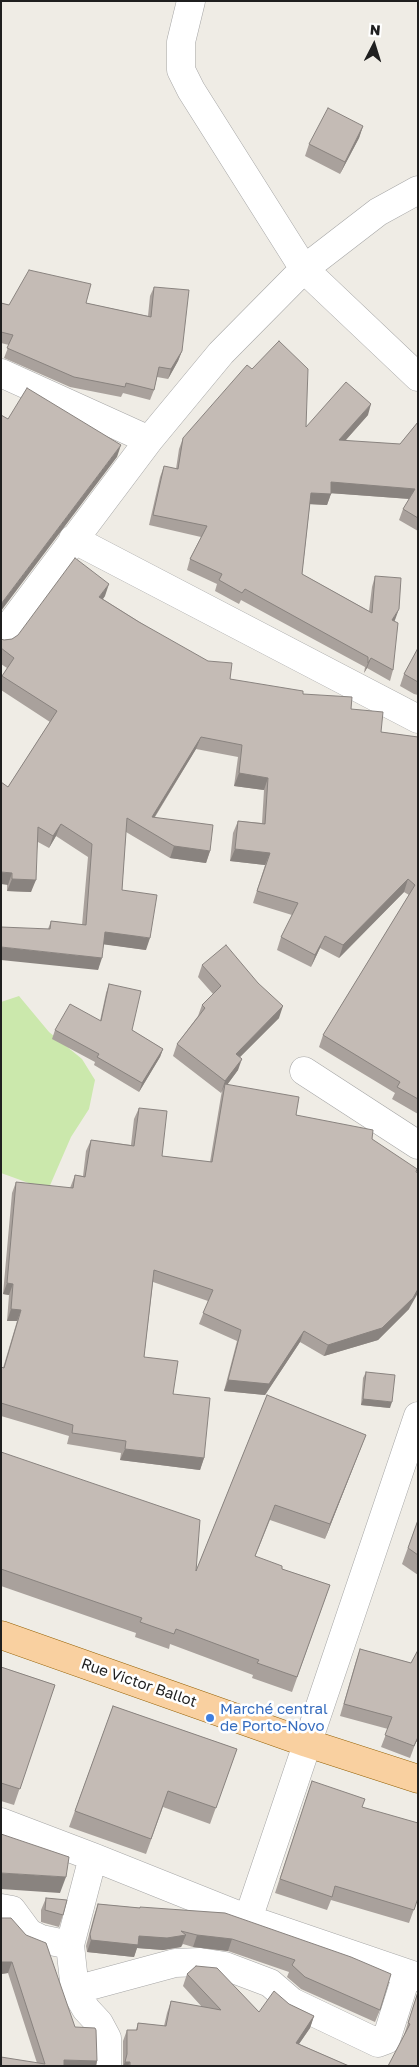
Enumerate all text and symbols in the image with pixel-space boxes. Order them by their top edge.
north arrow [349,20,399,70]
text: N [369,21,381,38]
street label: Rue Victor Ballot [79,1655,199,1711]
place label: Marché central de Porto-Novo [220,1700,328,1735]
marker: Marché central de Porto-Novo [204,1712,216,1724]

